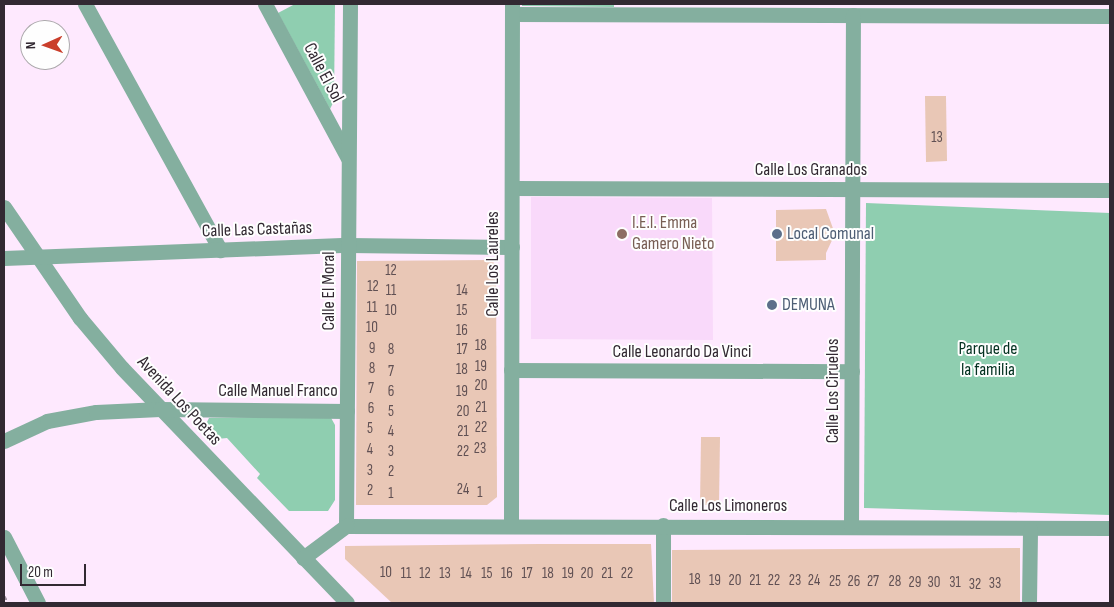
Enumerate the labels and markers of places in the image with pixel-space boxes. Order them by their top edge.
place label: I.E.I. Emma Gamero Nieto [632,213,714,255]
place label: Local Comunal [787,223,874,245]
marker: I.E.I. Emma Gamero Nieto [616,228,628,240]
marker: Local Comunal [771,228,783,240]
place label: DEMUNA [782,294,835,316]
marker: DEMUNA [766,299,778,311]

